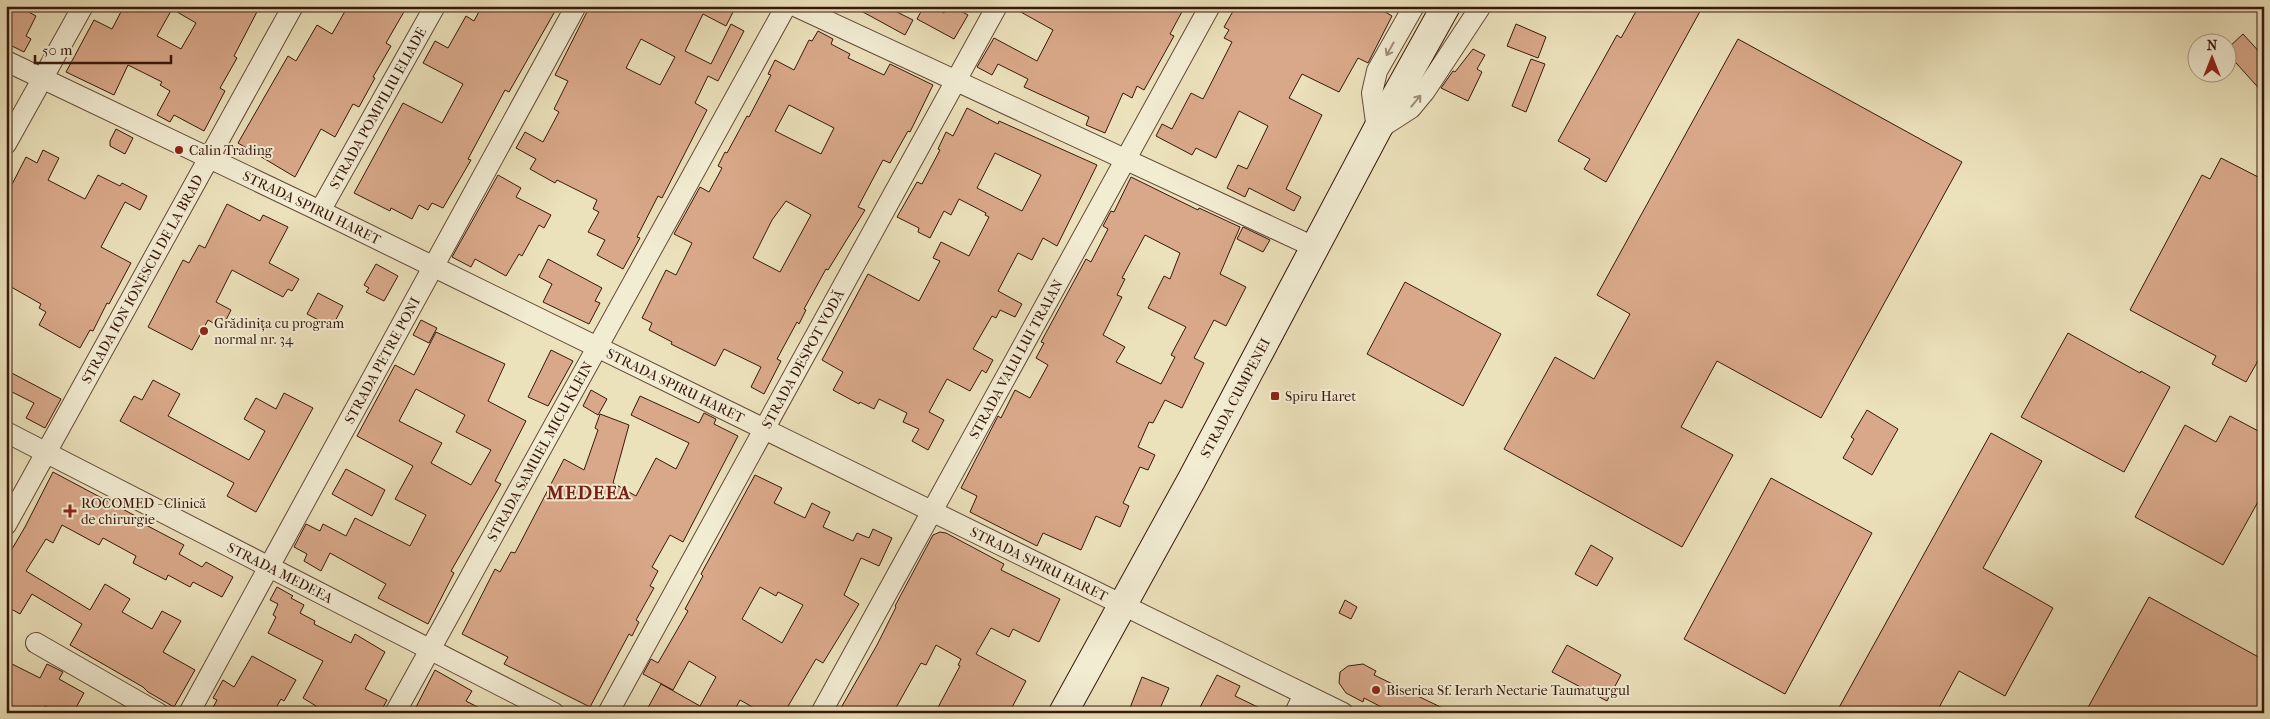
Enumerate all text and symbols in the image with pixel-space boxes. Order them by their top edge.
street label: STRADA POMPILIU ELIADE [326,24,431,192]
scale bar [35,32,171,64]
north arrow [2188,32,2238,82]
text: N [2207,37,2218,54]
text: 50 m [42,41,73,59]
one-way arrow [1384,41,1394,55]
one-way arrow [1411,95,1422,108]
place label: Calin Trading [189,142,273,159]
marker: Calin Trading [173,144,185,156]
street label: STRADA SPIRU HARET [240,167,384,249]
street label: STRADA ION IONESCU DE LA BRAD [78,172,207,387]
street label: STRADA VALU LUI TRAIAN [966,276,1067,442]
street label: STRADA DESPOT VODĂ [758,286,849,432]
street label: STRADA PETRE PONI [341,294,424,427]
place label: Grădinița cu program normal nr. 34 [214,315,344,348]
marker: Grădinița cu program normal nr. 34 [198,325,210,337]
street label: STRADA CUMPENEI [1197,335,1274,461]
street label: STRADA SPIRU HARET [604,345,747,427]
street label: STRADA SAMUEL MICU KLEIN [484,358,597,545]
place label: Spiru Haret [1285,388,1356,405]
marker: Spiru Haret [1269,390,1281,402]
district label: MEDEEA [546,482,631,504]
place label: ROCOMED - Clinică de chirurgie [81,495,207,528]
marker: ROCOMED - Clinică de chirurgie [63,504,77,518]
street label: STRADA SPIRU HARET [967,523,1111,606]
street label: STRADA MEDEEA [224,539,336,608]
place label: Biserica Sf. Ierarh Nectarie Taumaturgul [1386,682,1630,699]
marker: Biserica Sf. Ierarh Nectarie Taumaturgul [1370,684,1382,696]

